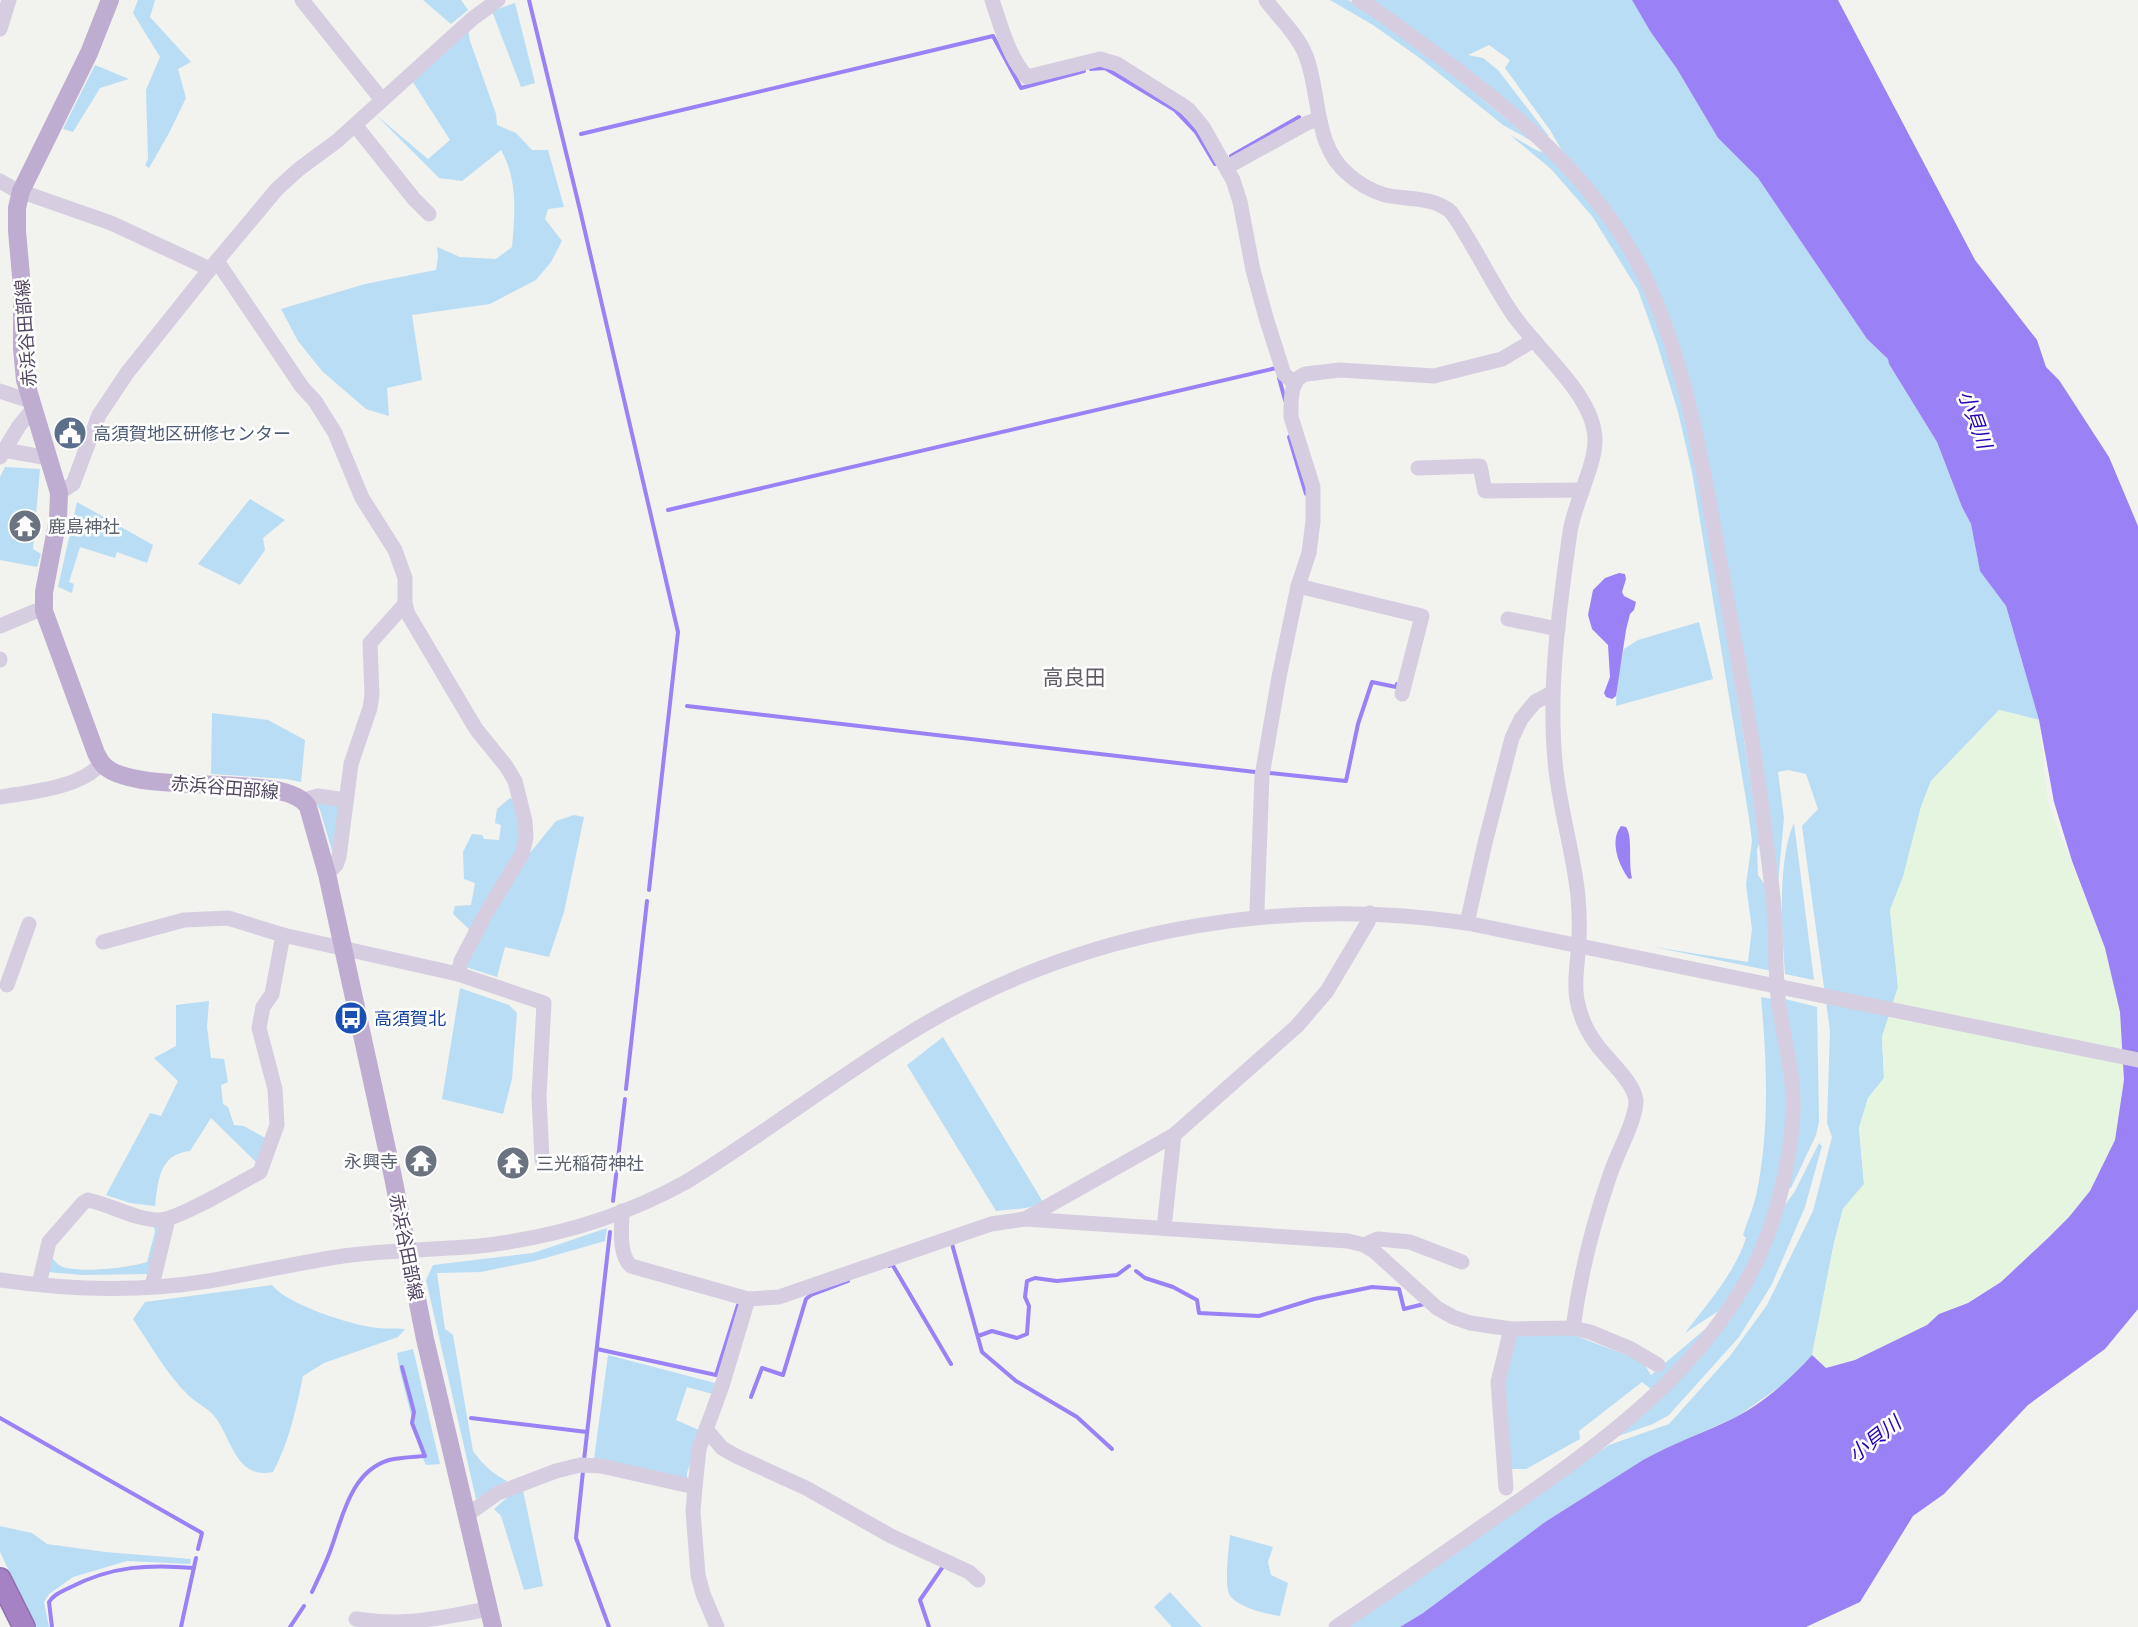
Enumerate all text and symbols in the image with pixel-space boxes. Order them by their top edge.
street label: 赤浜谷田部線 [10,278,40,388]
water label: 小貝川 [1954,387,1998,453]
public building icon: 高須賀地区研修センター [52,415,88,451]
place label: 高須賀地区研修センター [93,422,291,444]
temple icon: 鹿島神社 [7,508,43,544]
place label: 鹿島神社 [48,515,120,537]
district label: 高良田 [1043,664,1106,689]
street label: 赤浜谷田部線 [170,771,280,803]
bus stop icon: 高須賀北 [333,1000,369,1036]
place label: 高須賀北 [374,1007,446,1029]
temple icon: 永興寺 [403,1143,439,1179]
temple icon: 三光稲荷神社 [495,1145,531,1181]
place label: 永興寺 [344,1150,398,1172]
place label: 三光稲荷神社 [536,1152,644,1174]
street label: 赤浜谷田部線 [386,1192,428,1302]
water label: 小貝川 [1843,1409,1907,1466]

